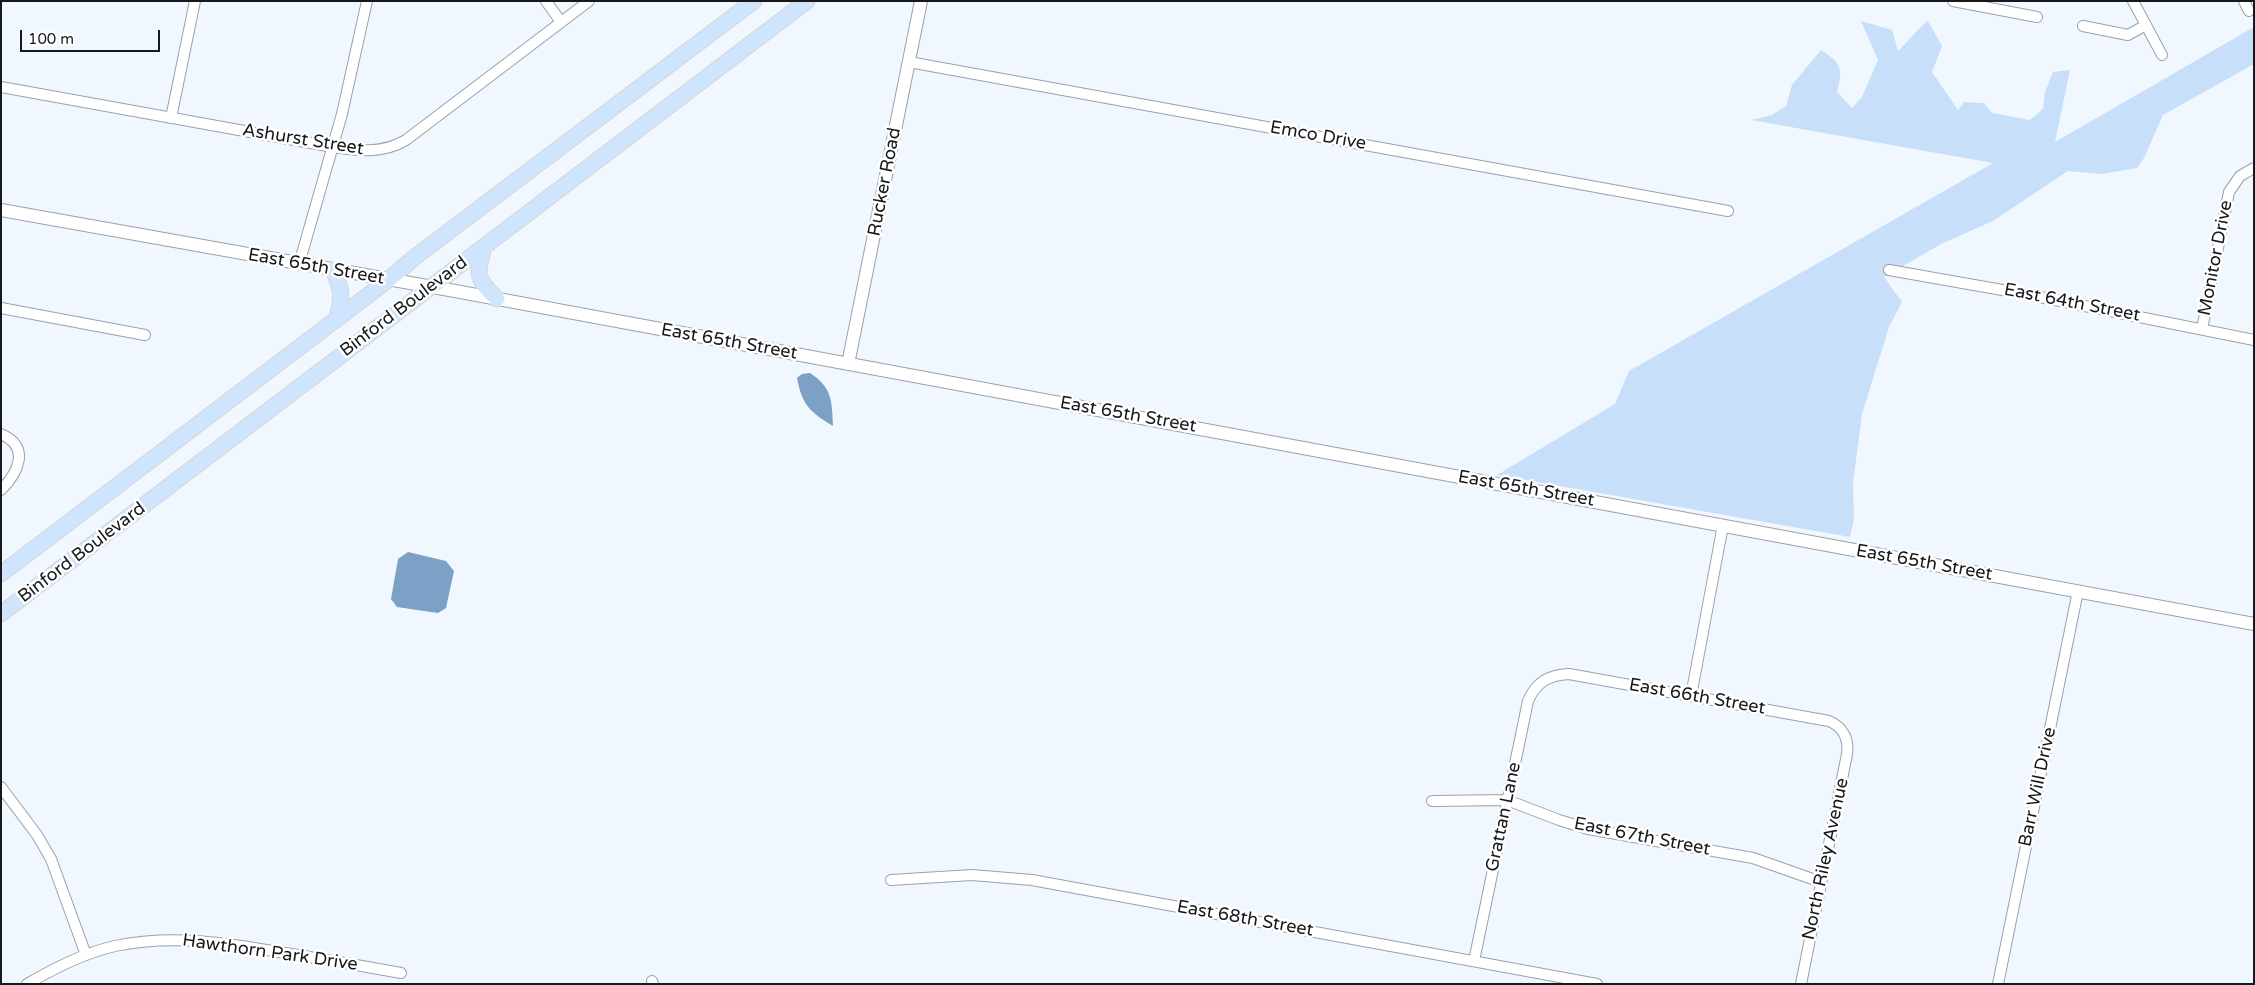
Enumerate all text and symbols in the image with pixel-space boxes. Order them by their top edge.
scale bar [22,20,162,52]
text: 100 m [28,30,74,48]
street label: Emco Drive [1268,117,1368,155]
street label: Ashurst Street [241,120,365,160]
street label: Rucker Road [864,126,906,238]
street label: Monitor Drive [2194,198,2238,318]
street label: East 65th Street [246,244,386,290]
street label: Binford Boulevard [336,252,472,362]
street label: East 64th Street [2002,279,2142,327]
street label: East 65th Street [659,319,799,365]
street label: East 65th Street [1058,392,1198,438]
street label: East 65th Street [1456,466,1596,512]
street label: Binford Boulevard [14,498,150,608]
street label: East 65th Street [1854,540,1994,586]
street label: East 66th Street [1627,674,1767,720]
street label: Barr Will Drive [2015,725,2061,849]
street label: Grattan Lane [1482,760,1526,874]
street label: North Riley Avenue [1798,776,1854,942]
street label: East 67th Street [1572,813,1712,861]
street label: East 68th Street [1175,896,1315,942]
street label: Hawthorn Park Drive [181,930,359,976]

